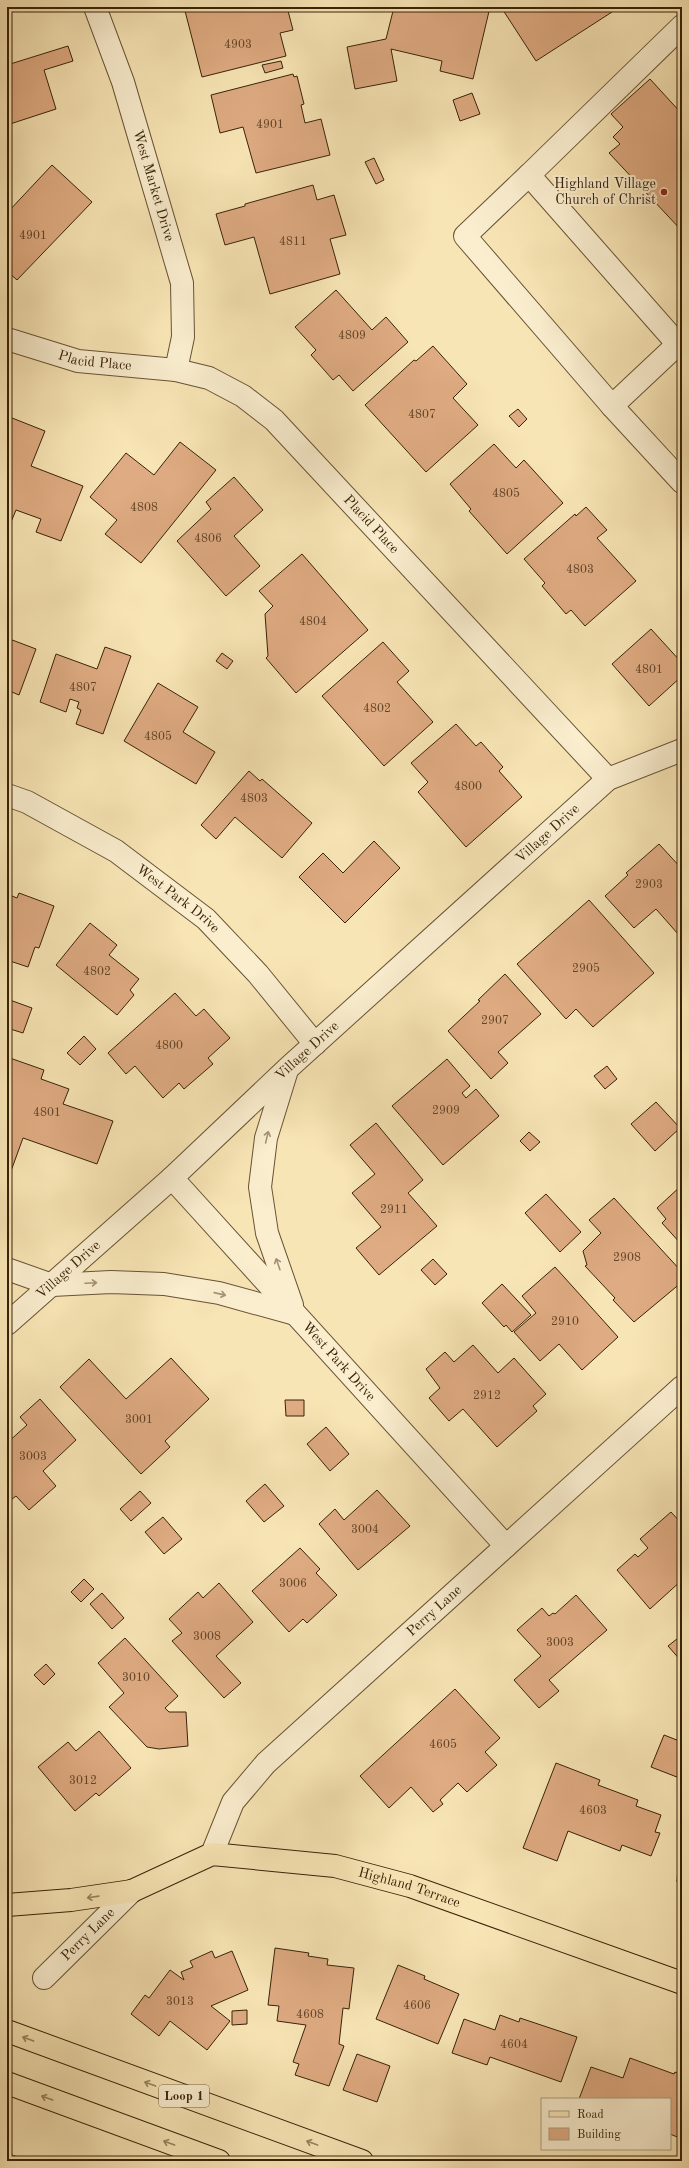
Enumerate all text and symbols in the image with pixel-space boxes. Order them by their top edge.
house number: 4903 [224,39,252,51]
house number: 4901 [256,119,284,131]
street label: West Market Drive [130,128,176,243]
place label: Highland Village Church of Christ [554,177,656,207]
marker: Highland Village Church of Christ [659,187,669,197]
house number: 4901 [19,230,47,242]
house number: 4811 [279,236,307,248]
house number: 4809 [338,330,366,342]
street label: Placid Place [56,348,132,373]
house number: 4807 [408,409,436,421]
house number: 4805 [492,487,520,500]
street label: Placid Place [341,493,402,556]
house number: 4808 [130,502,158,514]
house number: 4806 [194,533,222,545]
house number: 4803 [566,564,594,576]
house number: 4804 [299,616,327,628]
house number: 4801 [635,664,663,676]
house number: 4807 [69,682,97,694]
house number: 4802 [363,703,391,715]
house number: 4805 [144,730,172,743]
house number: 4800 [454,781,482,793]
house number: 4803 [240,793,268,805]
street label: Village Drive [513,802,582,866]
street label: West Park Drive [134,862,222,936]
house number: 2903 [635,879,663,891]
house number: 2905 [572,962,600,975]
house number: 4802 [83,966,111,978]
house number: 2907 [481,1015,509,1027]
street label: Village Drive [273,1019,342,1083]
house number: 4800 [155,1040,183,1052]
house number: 2909 [432,1105,460,1117]
house number: 4801 [33,1107,61,1119]
one-way arrow [264,1130,271,1143]
house number: 2911 [380,1204,408,1216]
street label: Village Drive [34,1238,103,1301]
house number: 2908 [613,1252,641,1264]
one-way arrow [273,1258,281,1270]
one-way arrow [84,1279,97,1287]
one-way arrow [213,1290,226,1298]
house number: 2910 [551,1316,579,1328]
street label: West Park Drive [299,1319,378,1404]
house number: 2912 [473,1390,501,1402]
house number: 3001 [125,1414,153,1426]
house number: 3003 [19,1451,47,1463]
house number: 3004 [351,1524,379,1536]
house number: 3006 [279,1578,307,1590]
street label: Perry Lane [404,1583,464,1639]
house number: 3008 [193,1631,221,1643]
house number: 3003 [546,1637,574,1649]
house number: 3010 [122,1672,150,1684]
house number: 4605 [429,1738,457,1751]
house number: 3012 [69,1775,97,1787]
house number: 4603 [579,1805,607,1817]
street label: Highland Terrace [357,1865,462,1910]
one-way arrow [87,1893,100,1901]
street label: Perry Lane [59,1905,117,1963]
house number: 3013 [166,1996,194,2008]
house number: 4606 [403,2000,431,2012]
house number: 4608 [296,2009,324,2021]
one-way arrow [23,2034,35,2042]
house number: 4604 [500,2039,528,2051]
one-way arrow [145,2079,157,2087]
road number: Loop 1 [159,2085,209,2107]
one-way arrow [42,2093,54,2101]
legend [541,2098,671,2150]
text: Road [577,2109,604,2121]
text: Building [577,2129,621,2141]
one-way arrow [164,2138,176,2146]
one-way arrow [306,2138,318,2146]

